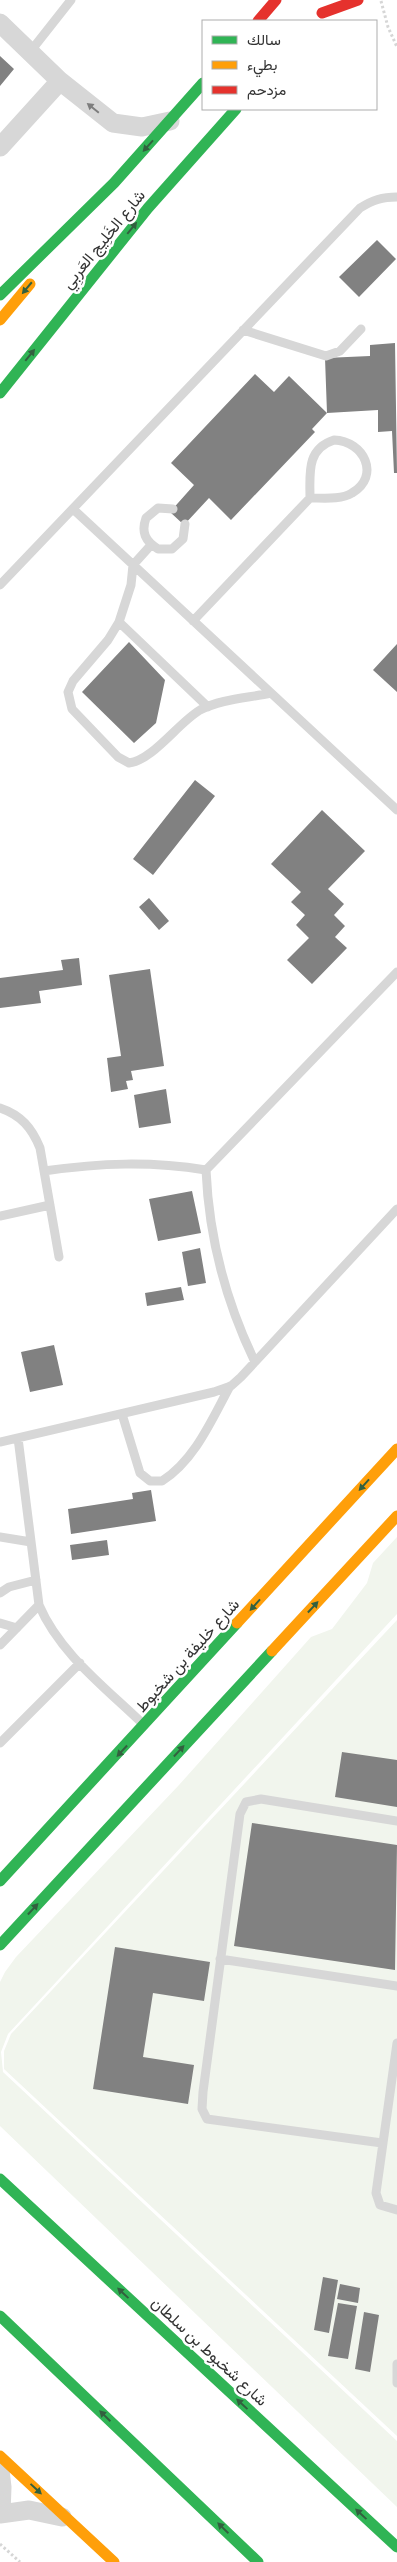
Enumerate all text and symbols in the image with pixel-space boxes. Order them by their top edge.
legend [202,20,377,110]
text: سالك [247,31,281,49]
text: بطيء [247,56,277,78]
text: مزدحم [247,81,286,100]
one-way arrow [87,102,100,113]
one-way arrow [142,139,153,152]
street label: شارع الخَلِيج العَربِي [58,186,152,295]
one-way arrow [126,222,137,235]
one-way arrow [21,281,32,294]
one-way arrow [25,349,36,362]
one-way arrow [358,1479,370,1491]
street label: شارع خليفة بن شخبوط [132,1595,245,1717]
one-way arrow [249,1599,261,1611]
one-way arrow [308,1600,319,1613]
one-way arrow [116,1745,127,1757]
one-way arrow [173,1746,185,1758]
one-way arrow [27,1904,39,1916]
one-way arrow [117,2287,129,2299]
street label: شارع شخبوط بن سلطان [147,2293,271,2411]
one-way arrow [237,2398,249,2410]
one-way arrow [100,2410,112,2422]
one-way arrow [29,2483,41,2495]
one-way arrow [356,2508,368,2520]
one-way arrow [217,2522,229,2534]

